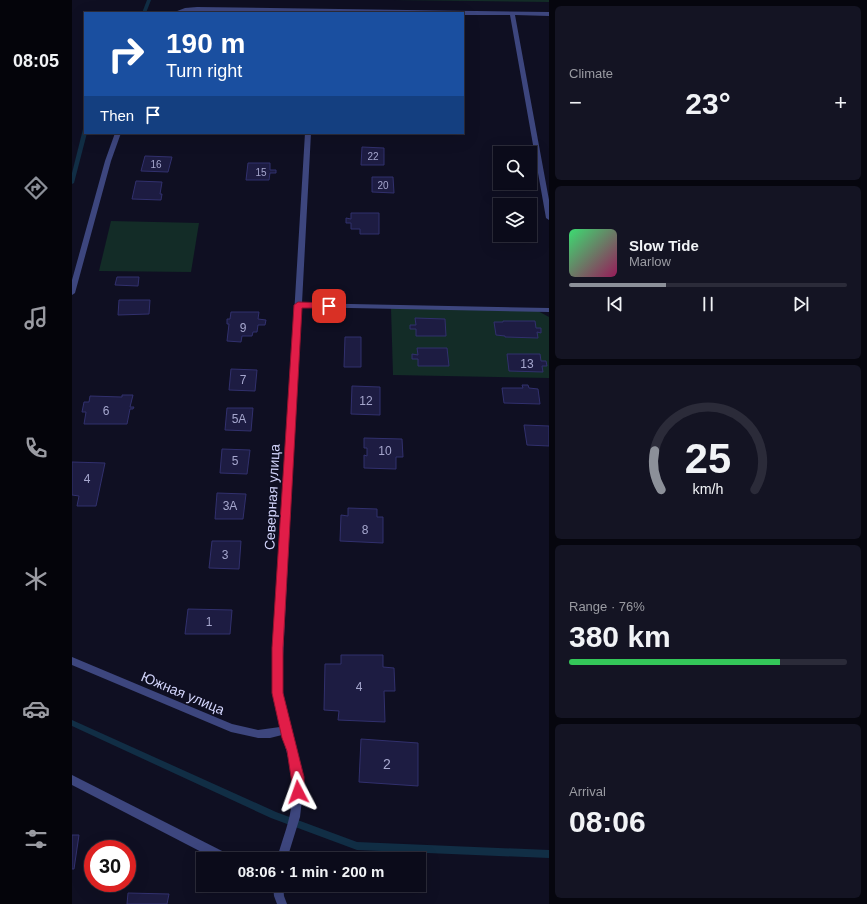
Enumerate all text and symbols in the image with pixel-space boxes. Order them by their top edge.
icon: right [100,28,152,80]
text: 190 m [166,28,245,59]
text: 08:05 [13,51,59,71]
text: Turn right [166,61,242,81]
text: Climate [569,66,613,81]
text: 23° [685,87,731,120]
text: − [569,90,582,115]
text: + [834,90,847,115]
icon: arrive [142,104,164,126]
text: Then [100,107,134,124]
map controls [493,146,537,242]
button: search [493,146,537,190]
house number: 22 [367,151,379,162]
house number: 16 [150,159,162,170]
house number: 15 [255,167,267,178]
icon: directions [22,174,50,202]
house number: 20 [377,180,389,191]
button: layers [493,198,537,242]
text: Slow Tide [629,237,699,254]
text: Marlow [629,254,671,269]
pin [312,289,346,323]
icon: previous [604,293,626,315]
icon: pause [697,293,719,315]
icon: next [790,293,812,315]
icon: arrive [318,295,340,317]
icon: music [22,304,50,332]
house number: 9 [240,321,247,335]
house number: 13 [520,357,534,371]
house number: 7 [240,373,247,387]
house number: 12 [359,394,373,408]
house number: 6 [103,404,110,418]
house number: 5А [232,412,246,426]
icon: phone [22,434,50,462]
text: 25 [685,435,731,482]
street label: Северная улица [261,443,283,550]
house number: 10 [378,444,392,458]
house number: 5 [232,454,239,468]
house number: 4 [84,472,91,486]
text: km/h [693,481,724,497]
house number: 3А [223,499,237,513]
house number: 8 [362,523,369,537]
house number: 3 [222,548,229,562]
icon: climate [22,565,50,593]
text: Range · 76% [569,599,645,614]
house number: 1 [206,615,213,629]
text: 380 km [569,620,671,653]
street label: Южная улица [139,668,227,718]
house number: 4 [356,680,363,694]
icon: car [22,695,50,723]
house number: 2 [383,756,391,772]
position arrow [277,771,319,813]
text: Arrival [569,784,606,799]
text: 08:06 [569,805,646,838]
icon: filters [22,825,50,853]
speed limit sign: 30 [84,840,136,892]
text: 08:06 · 1 min · 200 m [238,863,384,880]

